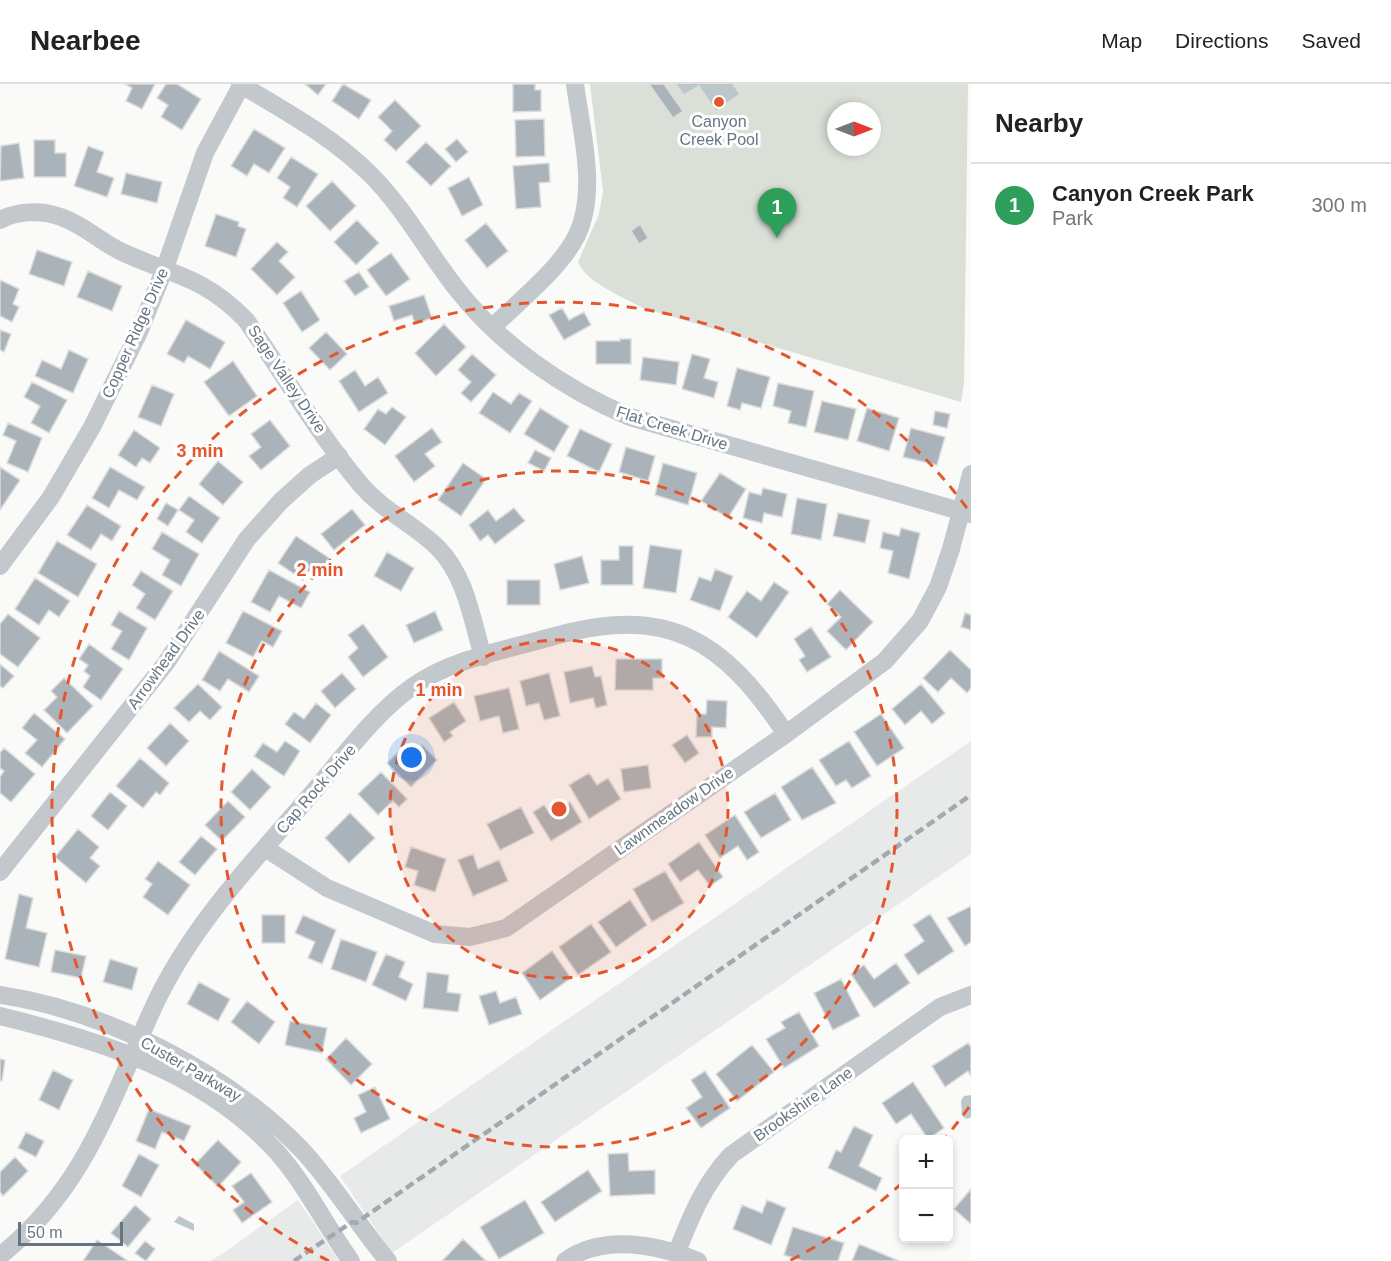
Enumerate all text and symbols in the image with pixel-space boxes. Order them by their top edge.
text: Nearbee [30,25,141,56]
text: Map [1101,29,1142,52]
text: Directions [1175,29,1268,52]
text: Saved [1301,29,1361,52]
marker: Canyon Creek Pool [712,95,726,109]
north arrow [827,102,881,156]
text: Nearby [995,108,1083,138]
place label: Canyon Creek Pool [679,113,759,148]
text: Canyon Creek Park [1052,181,1254,206]
pin: 1 [758,188,796,238]
text: 1 [1009,194,1020,216]
text: 300 m [1311,194,1367,216]
text: Park [1052,207,1093,229]
street label: Copper Ridge Drive [99,265,171,401]
street label: Sage Valley Drive [245,322,329,436]
street label: Flat Creek Drive [614,403,730,453]
text: 3 min [176,441,224,461]
text: 2 min [296,560,344,580]
street label: Arrowhead Drive [124,606,208,712]
text: 1 min [415,680,463,700]
street label: Cap Rock Drive [273,741,359,837]
your location [397,743,426,772]
street label: Lawnmeadow Drive [612,764,737,858]
centre of rings [549,799,569,819]
street label: Custer Parkway [138,1033,244,1105]
street label: Brookshire Lane [750,1064,856,1144]
map controls [899,1135,953,1243]
button: + [899,1135,953,1189]
button: − [899,1189,953,1243]
scale bar [18,1219,123,1246]
text: 50 m [27,1224,63,1241]

